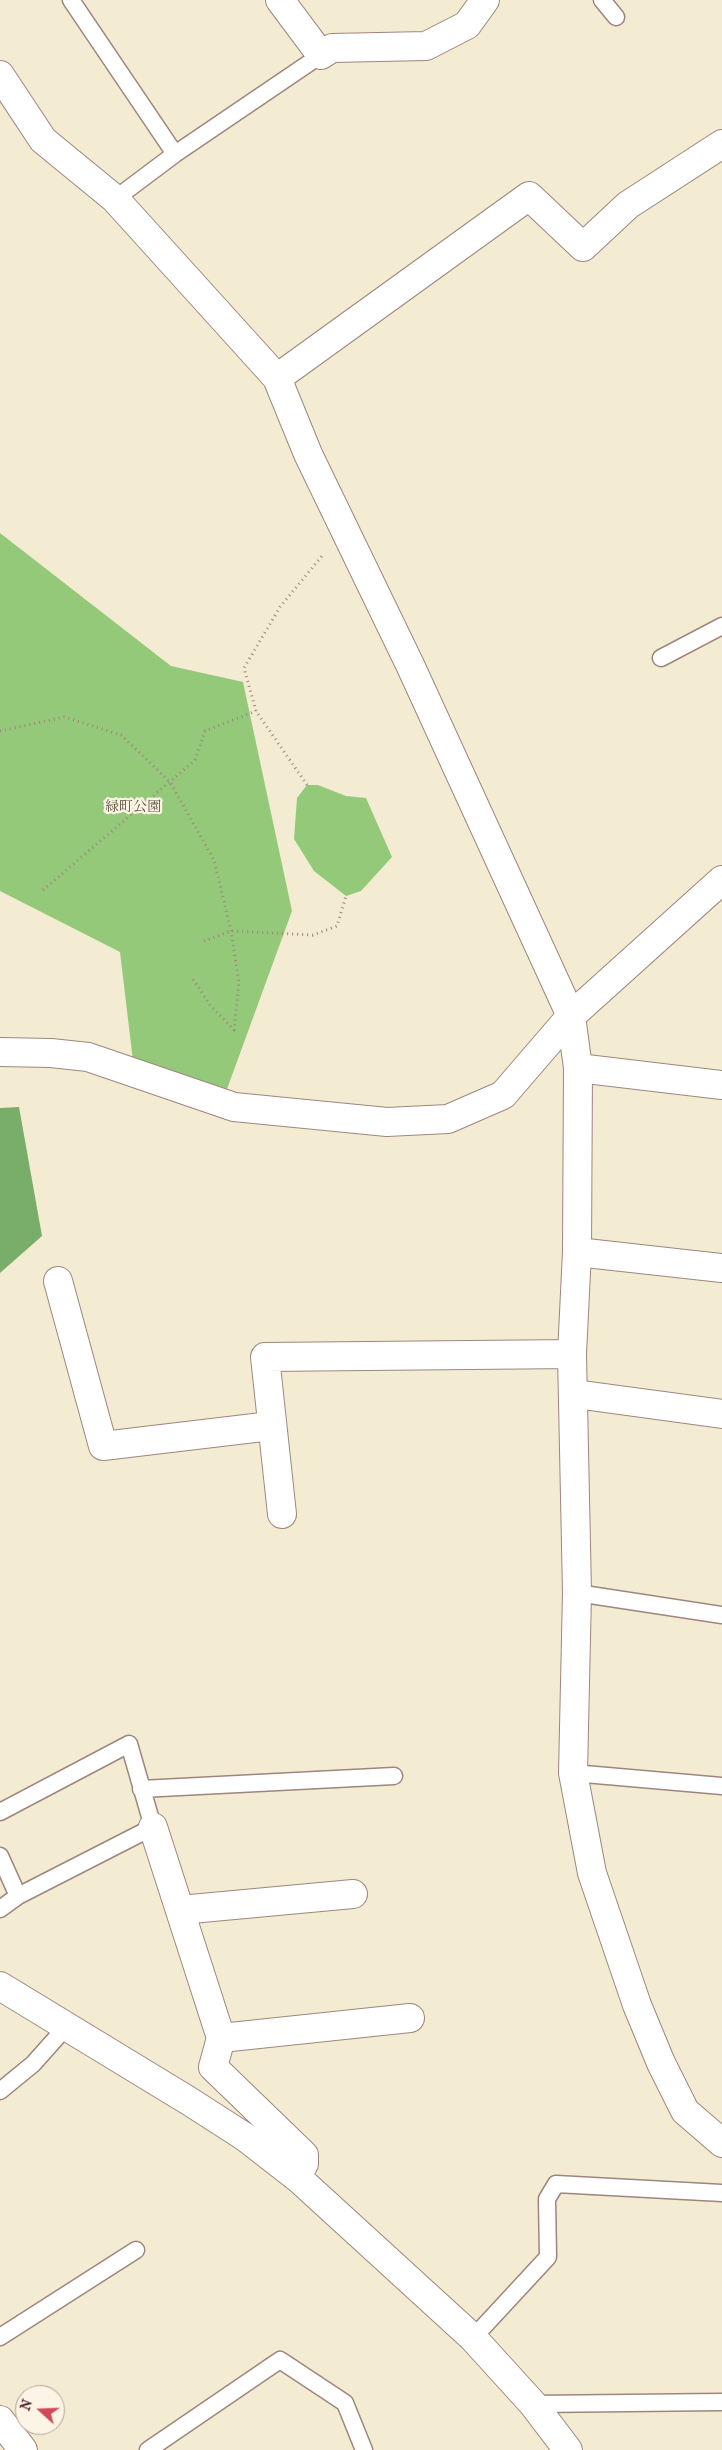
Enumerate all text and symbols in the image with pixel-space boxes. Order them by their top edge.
park label: 緑町公園 [105,800,161,816]
north arrow [15,2385,65,2435]
text: N [17,2397,36,2413]

